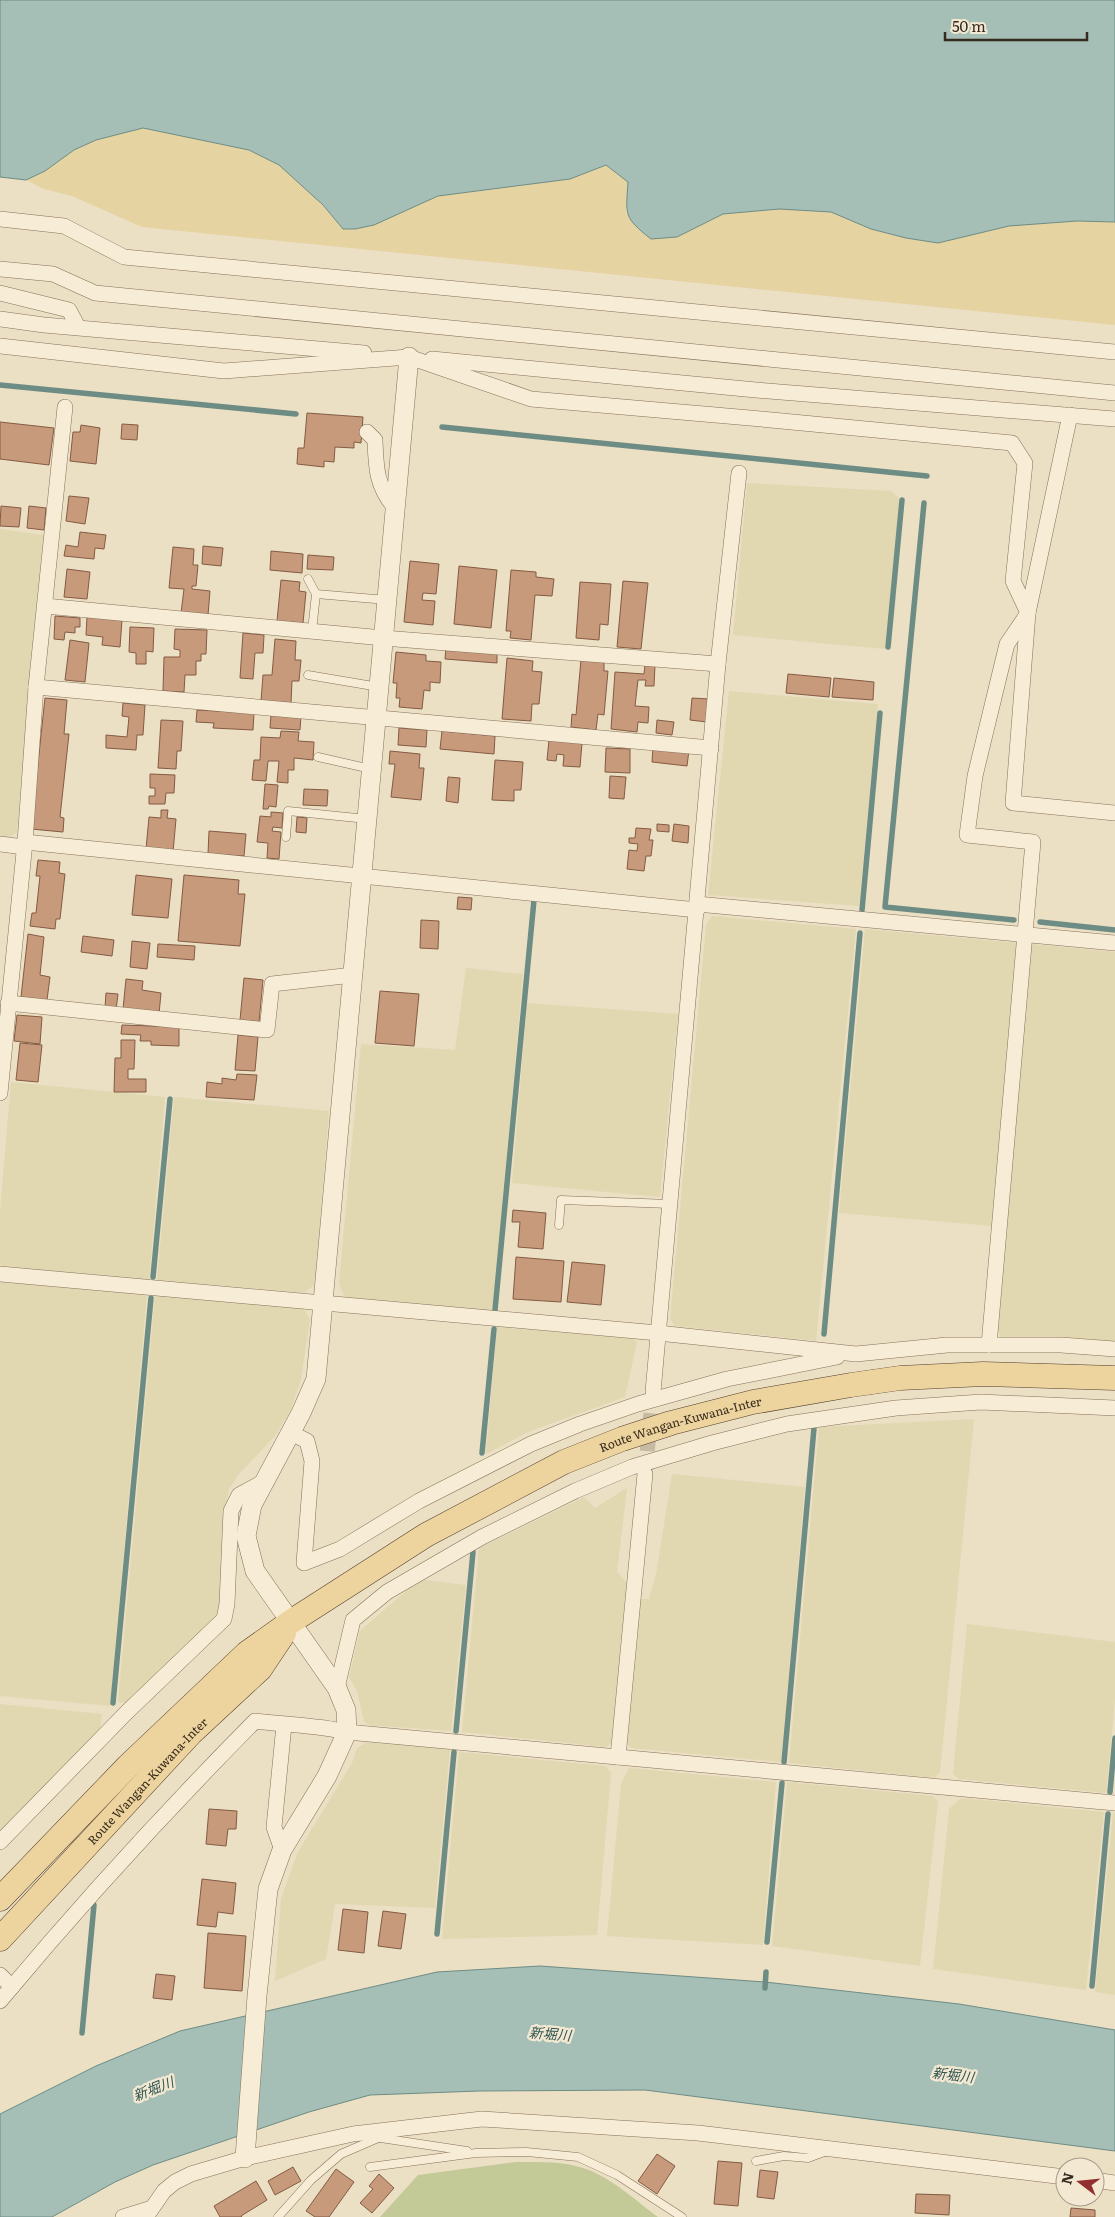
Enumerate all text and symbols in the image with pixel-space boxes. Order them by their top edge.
scale bar [945,10,1088,42]
text: 50 m [952,14,986,37]
street label: Route Wangan-Kuwana-Inter [596,1392,763,1456]
street label: Route Wangan-Kuwana-Inter [83,1713,212,1849]
water label: 新堀川 [528,2021,574,2045]
water label: 新堀川 [931,2062,977,2087]
water label: 新堀川 [130,2070,178,2105]
north arrow [1055,2157,1105,2207]
text: N [1055,2169,1078,2187]

